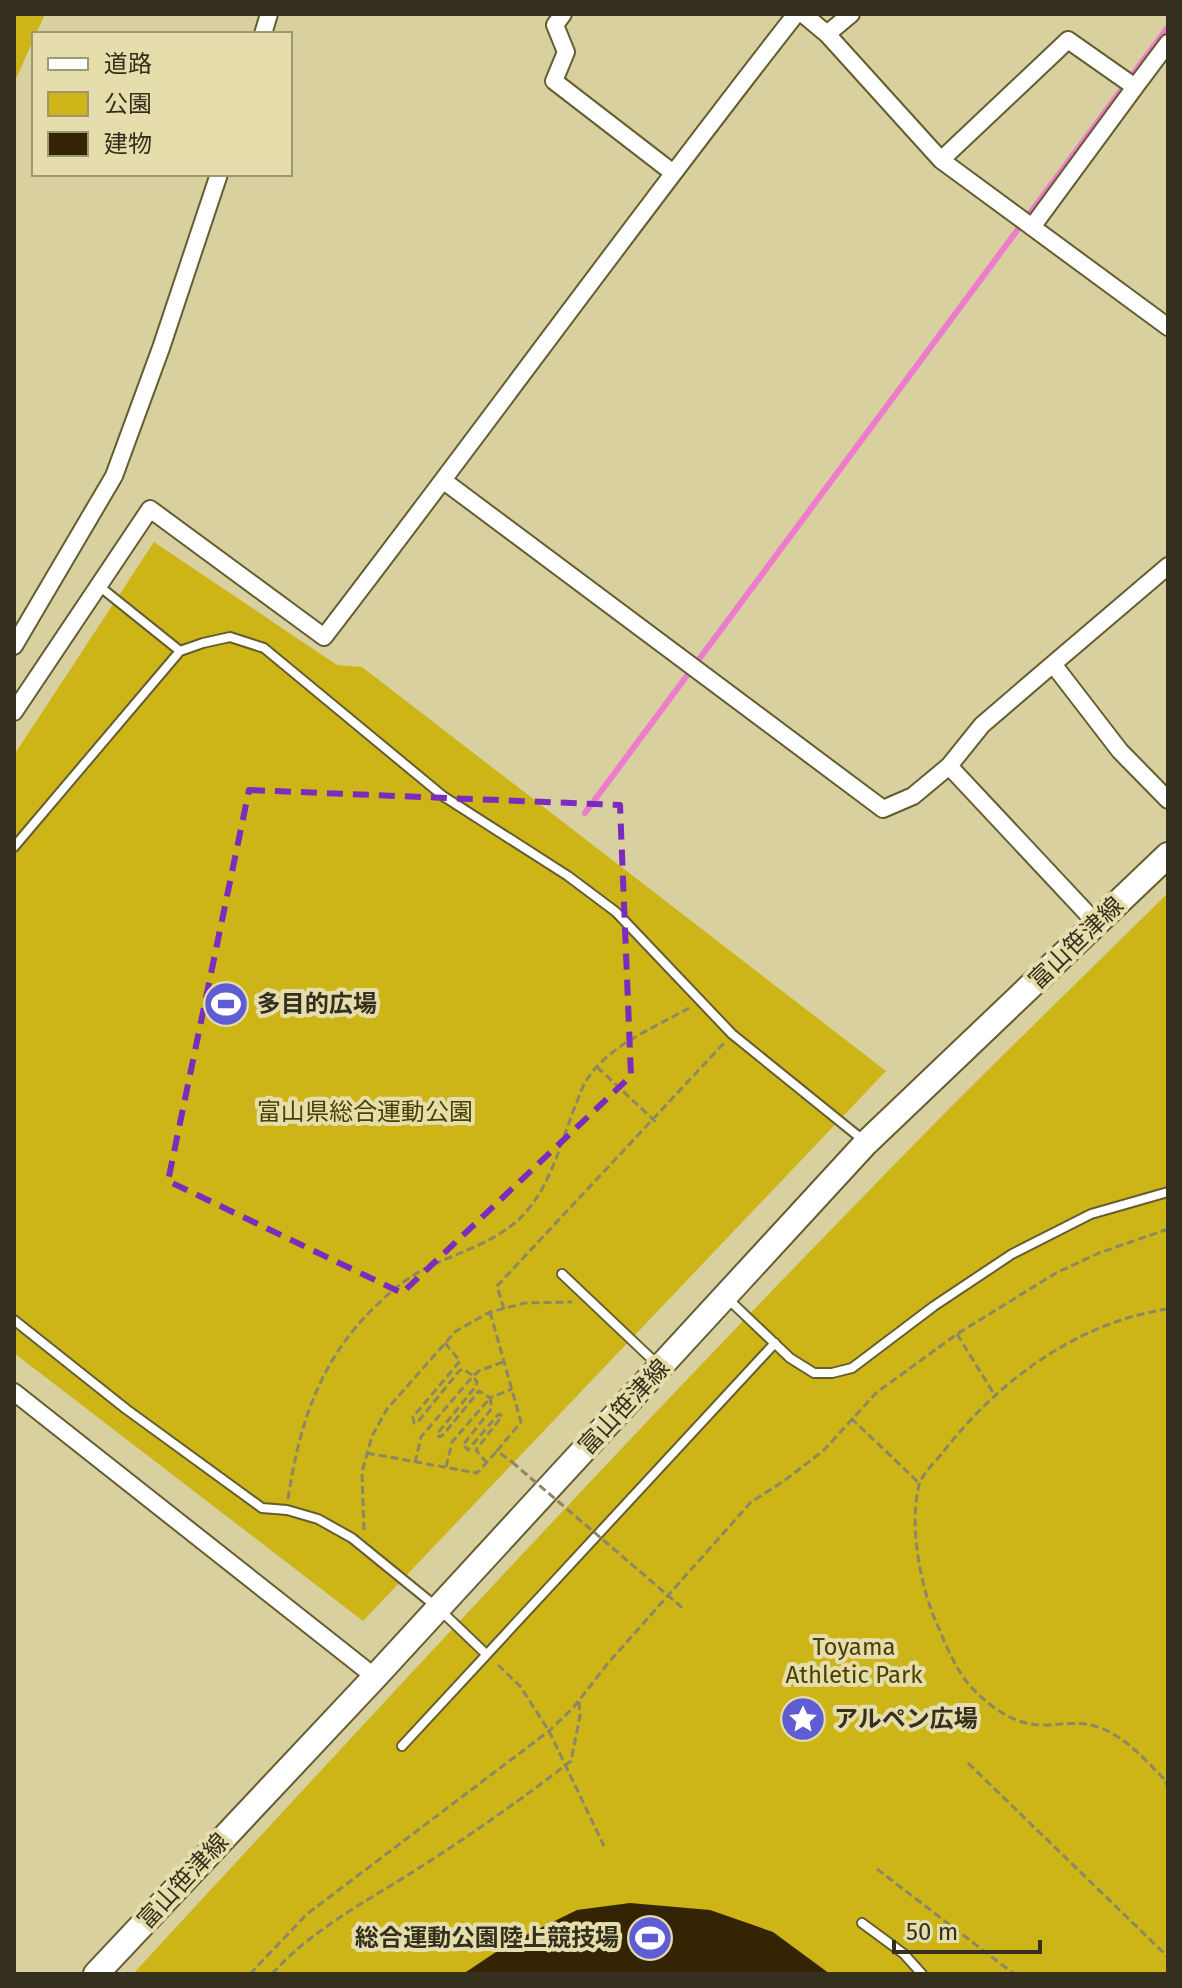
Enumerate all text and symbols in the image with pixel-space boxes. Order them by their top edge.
legend [32,32,292,176]
text: 道路 [104,50,152,78]
text: 公園 [104,90,152,118]
text: 建物 [104,130,152,158]
street label: 富山笹津線 [1023,891,1129,995]
sports icon: 多目的広場 [202,980,250,1028]
place label: 多目的広場 [257,990,377,1018]
park label: 富山県総合運動公園 [257,1098,473,1126]
street label: 富山笹津線 [573,1354,675,1460]
park label: Toyama Athletic Park [786,1633,923,1689]
place icon: アルペン広場 [779,1695,827,1743]
place label: アルペン広場 [834,1705,978,1733]
street label: 富山笹津線 [132,1828,234,1934]
scale bar [894,1904,1040,1954]
sports icon: 総合運動公園陸上競技場 [626,1914,674,1962]
text: 50 m [906,1918,958,1946]
place label: 総合運動公園陸上競技場 [355,1924,619,1952]

